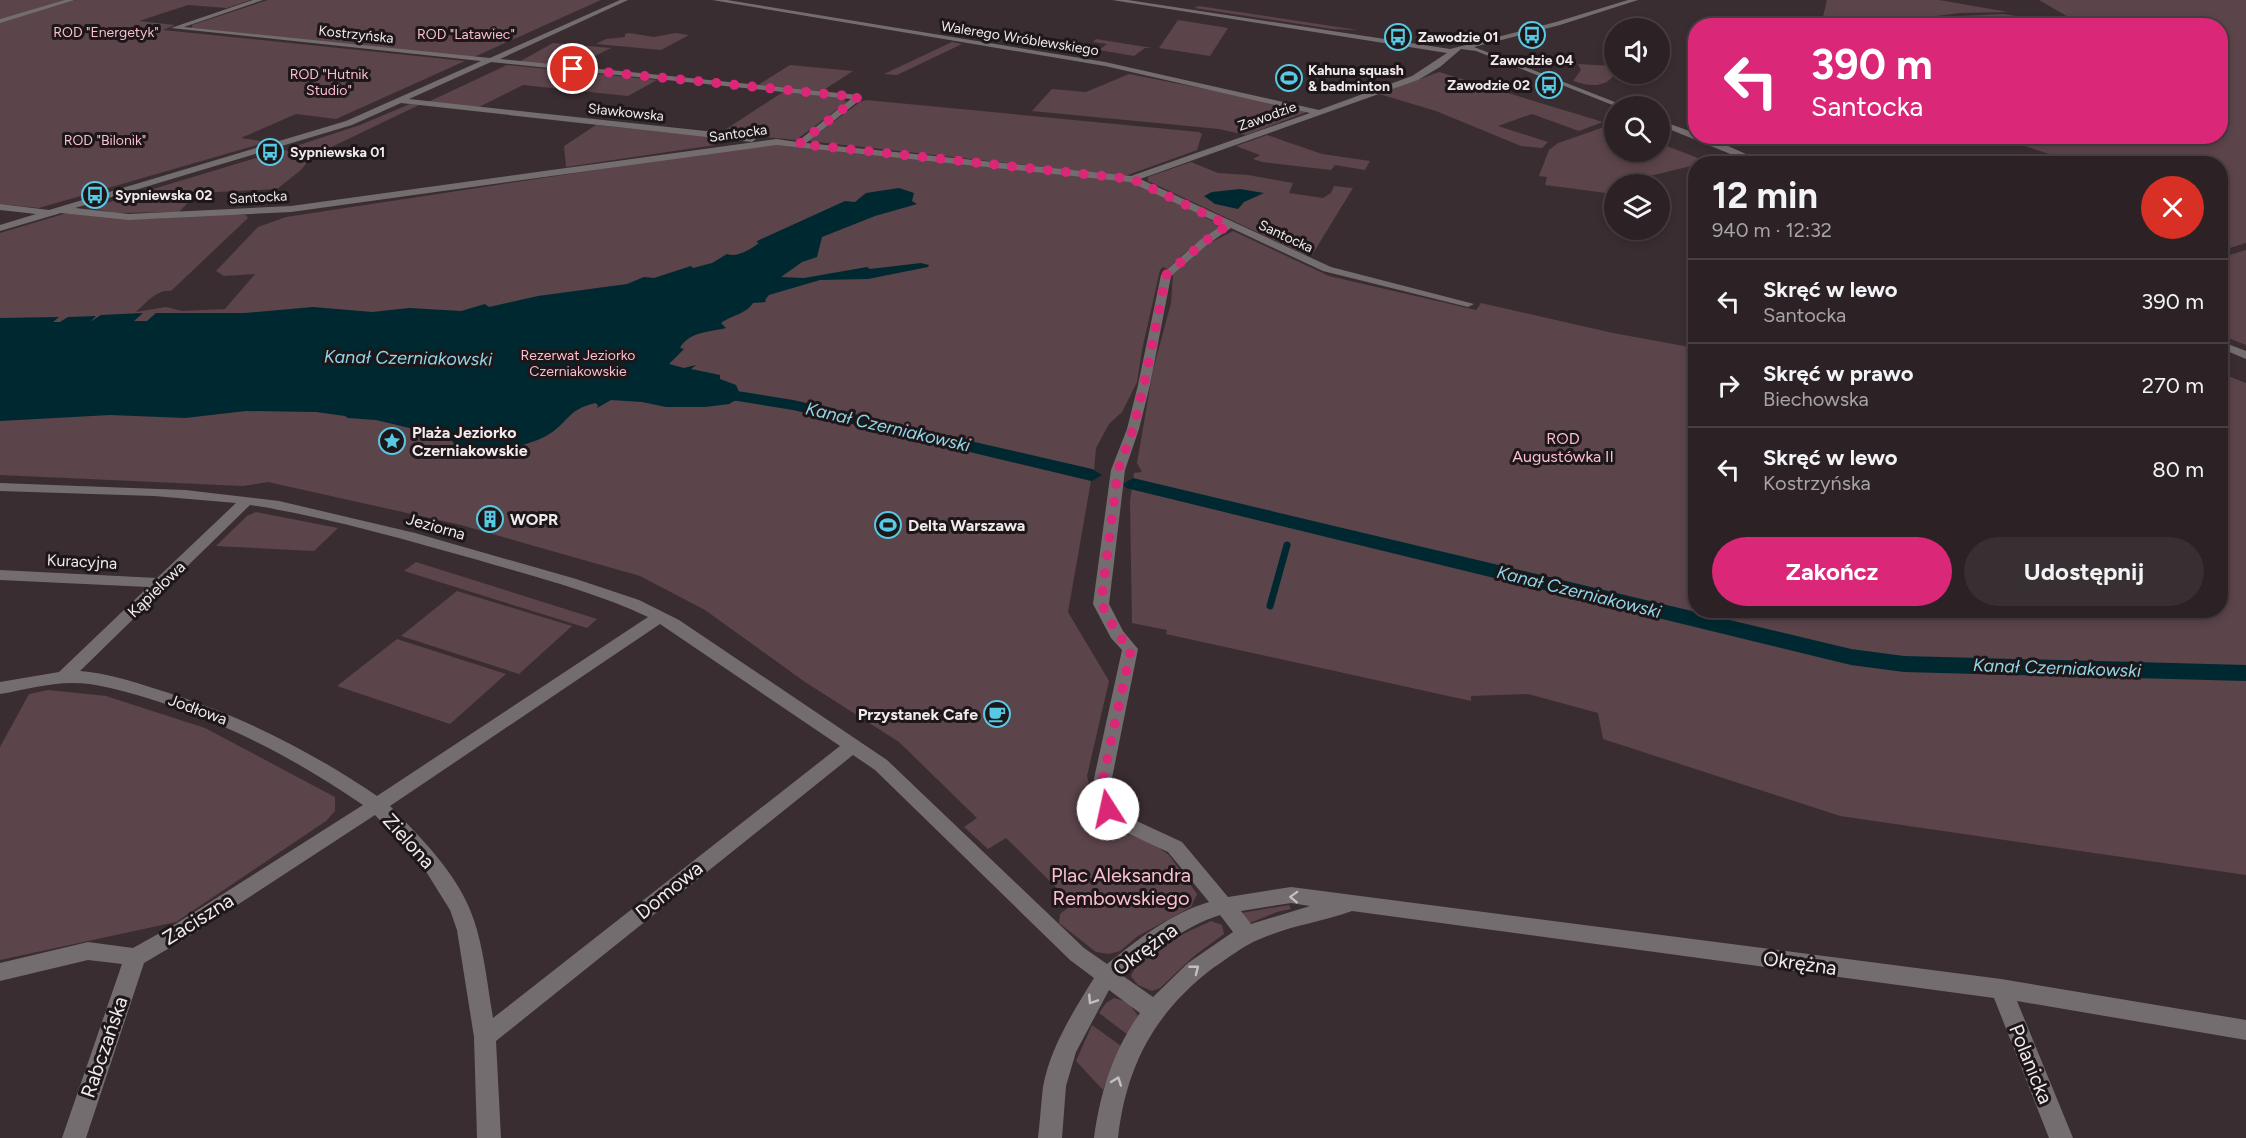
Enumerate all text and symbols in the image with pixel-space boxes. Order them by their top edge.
street label: Walerego Wróblewskiego [940,18,1100,59]
map controls [1604,18,1670,240]
button: sound [1604,18,1670,84]
bus stop icon: Zawodzie 04 [1517,20,1547,50]
street label: Kostrzyńska [318,22,394,47]
bus stop icon: Zawodzie 01 [1383,22,1413,52]
park label: ROD "Energetyk" [53,24,159,41]
park label: ROD "Latawiec" [417,26,515,43]
place label: Zawodzie 01 [1418,29,1498,46]
text: 390 m [1811,39,1933,90]
icon: left [1712,42,1790,120]
pin [547,43,598,94]
icon: arrive [556,52,589,85]
place label: Zawodzie 04 [1490,52,1574,69]
place label: Kahuna squash & badminton [1308,62,1404,95]
sports icon: Kahuna squash & badminton [1274,63,1304,93]
park label: ROD "Hutnik Studio" [290,66,369,99]
bus stop icon: Zawodzie 02 [1534,70,1564,100]
place label: Zawodzie 02 [1447,77,1530,94]
text: Santocka [1811,90,1923,123]
button: search [1604,96,1670,162]
street label: Zawodzie [1236,98,1299,135]
street label: Sławkowska [587,100,665,125]
street label: Santocka [708,121,768,146]
park label: ROD "Bilonik" [64,132,146,149]
bus stop icon: Sypniewska 01 [255,137,285,167]
place label: Sypniewska 01 [290,144,385,161]
button: layers [1604,174,1670,240]
text: 12 min [1712,174,1818,217]
button: close [2141,176,2204,239]
bus stop icon: Sypniewska 02 [80,180,110,210]
place label: Sypniewska 02 [115,187,212,204]
street label: Santocka [228,187,288,208]
street label: Santocka [1256,216,1316,256]
text: 940 m · 12:32 [1712,218,1832,242]
text: Skręć w lewo [1763,276,1898,303]
icon: left [1712,285,1745,318]
text: 390 m [2141,288,2204,315]
text: Santocka [1763,303,1846,327]
water label: Kanał Czerniakowski [324,346,493,370]
park label: Rezerwat Jeziorko Czerniakowskie [521,347,635,380]
text: Skręć w prawo [1763,360,1913,387]
icon: right [1712,369,1745,402]
text: 270 m [2142,372,2204,399]
text: Biechowska [1763,387,1869,411]
water label: Kanał Czerniakowski [803,397,973,457]
place label: Plaża Jeziorko Czerniakowskie [412,423,528,460]
place icon: Plaża Jeziorko Czerniakowskie [377,426,407,456]
park label: ROD Augustówka II [1512,429,1614,466]
text: Skręć w lewo [1763,444,1898,471]
icon: left [1712,453,1745,486]
text: 80 m [2152,456,2204,483]
text: Kostrzyńska [1763,471,1871,495]
building icon: WOPR [475,504,505,534]
street label: Jeziorna [404,509,467,544]
place label: WOPR [510,510,558,529]
sports icon: Delta Warszawa [873,510,903,540]
place label: Delta Warszawa [908,516,1025,535]
button: Zakończ [1712,537,1952,606]
button: Udostępnij [1964,537,2204,606]
street label: Kuracyjna [46,550,118,573]
street label: Kąpielowa [124,557,189,621]
water label: Kanał Czerniakowski [1495,561,1664,623]
water label: Kanał Czerniakowski [1972,654,2142,682]
street label: Jodłowa [166,690,230,729]
cafe icon: Przystanek Cafe [982,699,1012,729]
place label: Przystanek Cafe [858,705,978,724]
position arrow [1076,777,1140,841]
street label: Zielona [378,809,440,873]
street label: Domowa [631,856,707,924]
park label: Plac Aleksandra Rembowskiego [1051,863,1191,910]
street label: Zaciszna [158,888,238,950]
one-way arrow [1289,890,1298,903]
street label: Okrężna [1108,918,1182,980]
street label: Okrężna [1762,946,1838,980]
one-way arrow [1188,966,1199,977]
street label: Rabczańska [75,993,133,1101]
one-way arrow [1087,994,1099,1004]
street label: Polanicka [2004,1021,2058,1107]
one-way arrow [1109,1076,1122,1087]

